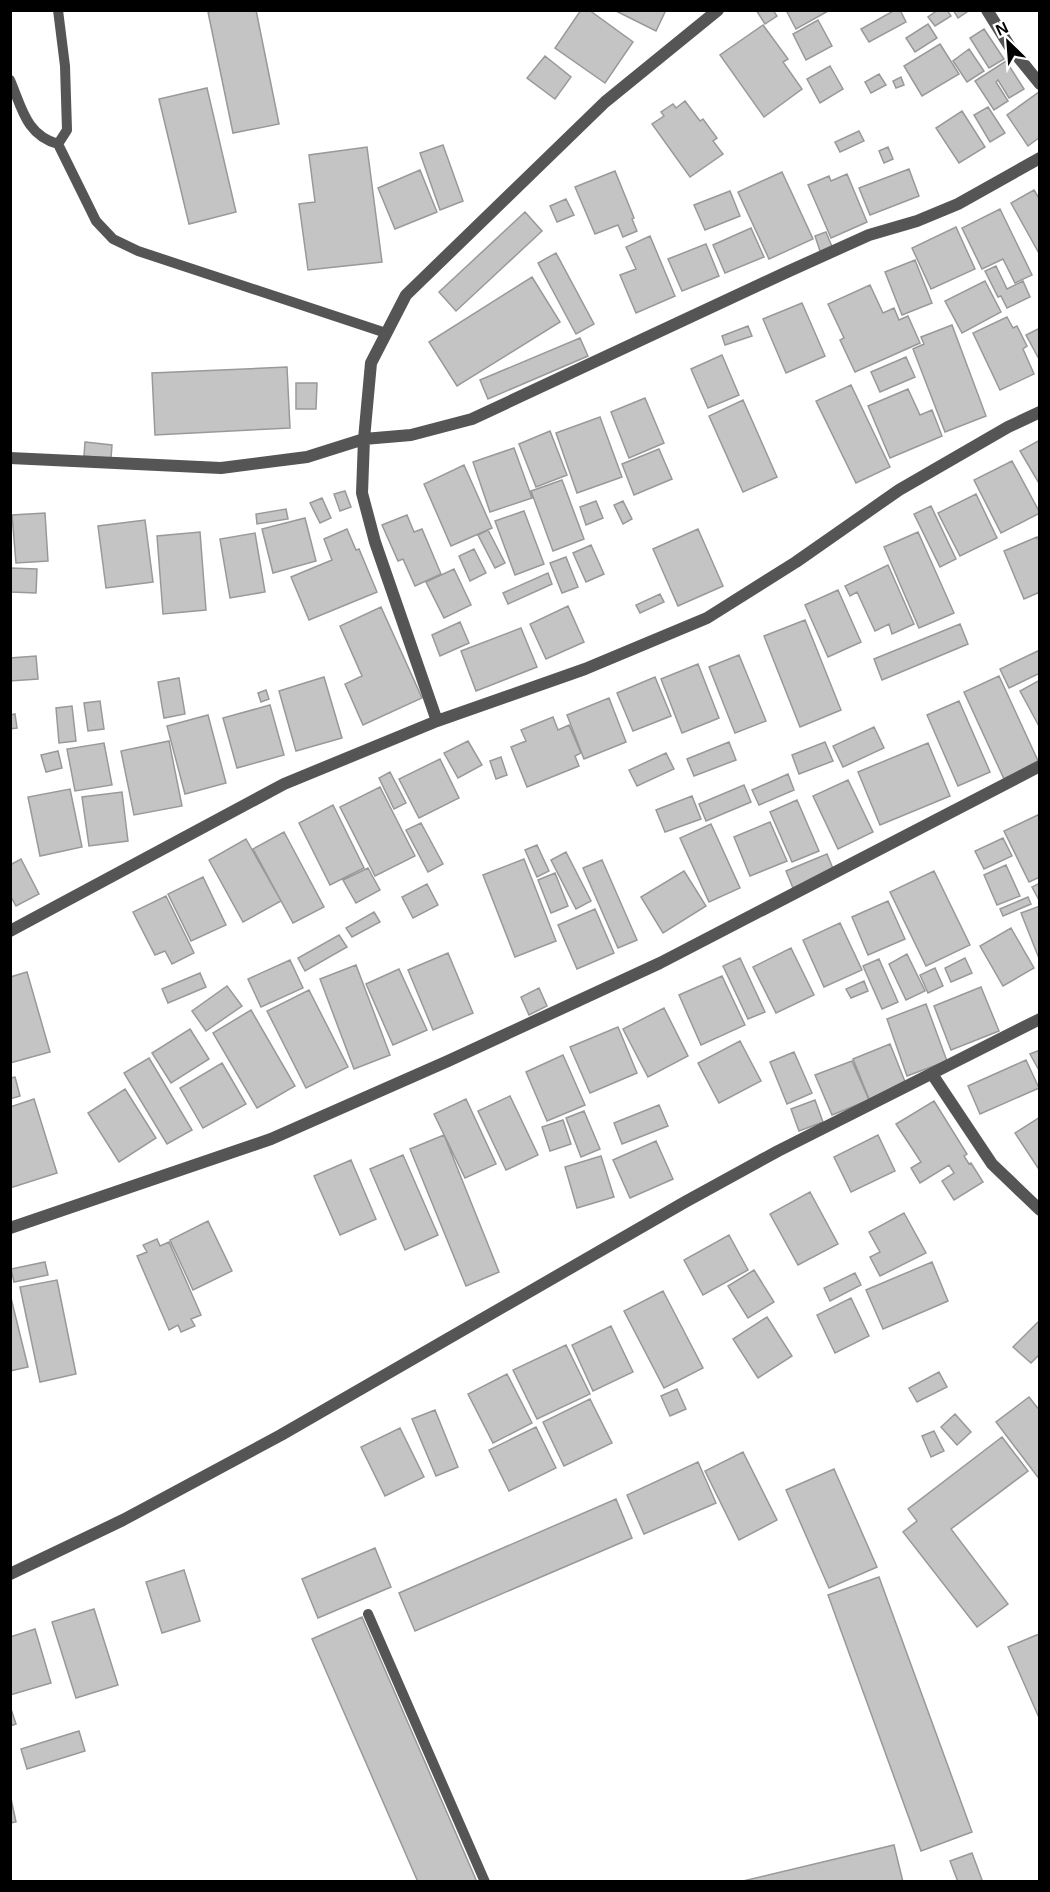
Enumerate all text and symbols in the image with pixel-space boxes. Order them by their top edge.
north arrow [978,12,1038,72]
text: N [993,19,1011,39]

